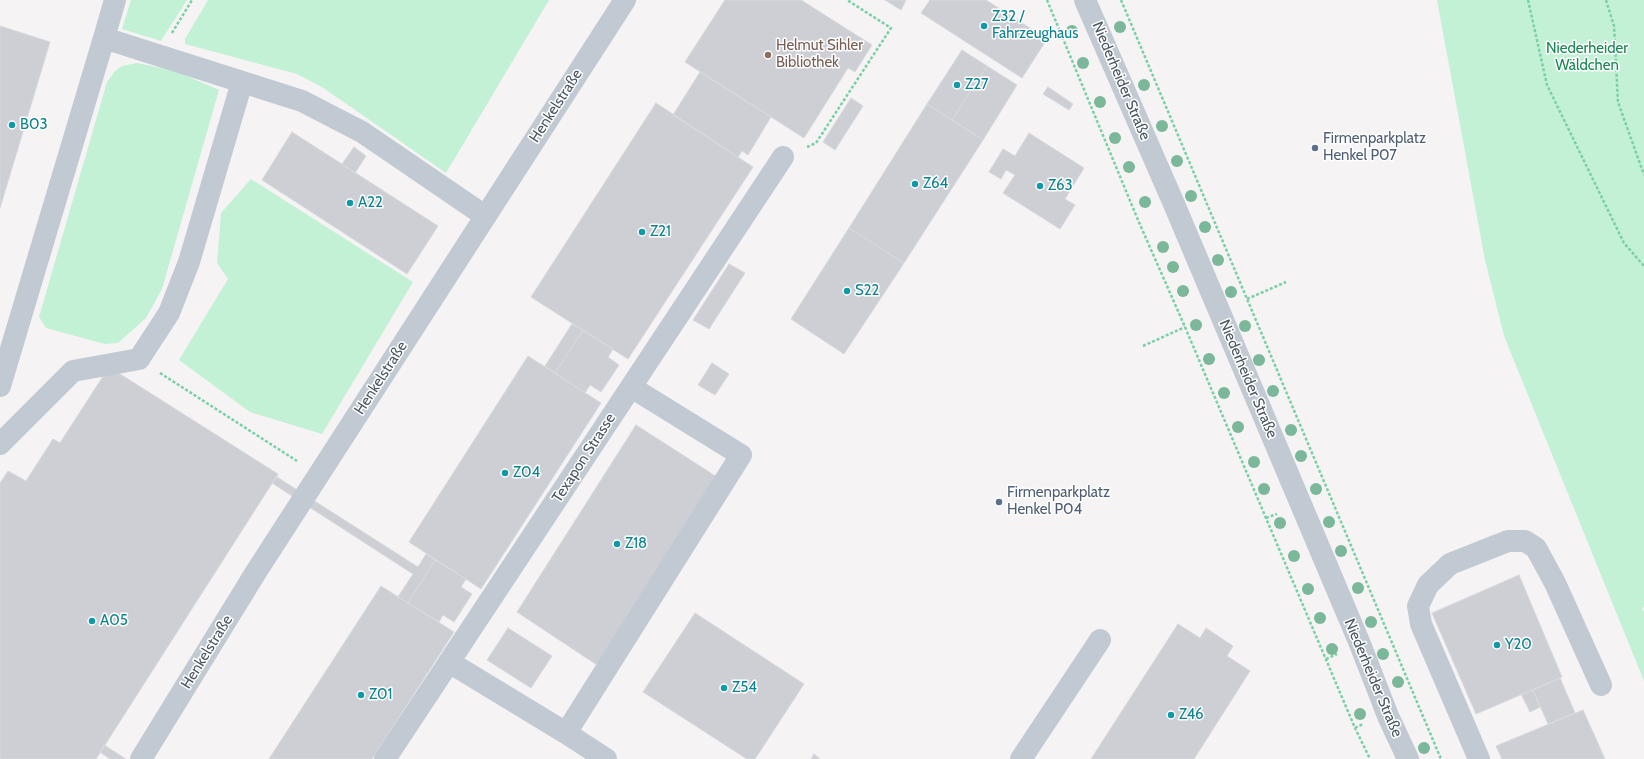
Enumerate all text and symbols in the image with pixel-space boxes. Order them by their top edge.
place label: Z32 / Fahrzeughaus [992,8,1078,43]
street label: Niederheider Straße [1088,19,1154,143]
marker: Z32 / Fahrzeughaus [979,21,989,31]
place label: Helmut Sihler Bibliothek [776,37,863,72]
park label: Niederheider Wäldchen [1546,40,1628,75]
marker: Helmut Sihler Bibliothek [763,50,773,60]
street label: Henkelstraße [526,66,586,146]
place label: Z27 [965,76,989,94]
marker: Z27 [952,80,962,90]
place label: B03 [20,116,48,134]
marker: B03 [7,120,17,130]
place label: Firmenparkplatz Henkel P07 [1323,130,1426,165]
marker: Firmenparkplatz Henkel P07 [1310,143,1320,153]
place label: Z64 [923,175,948,193]
place label: Z63 [1048,177,1073,195]
marker: Z64 [910,179,920,189]
marker: Z63 [1035,181,1045,191]
place label: A22 [358,194,383,212]
marker: A22 [345,198,355,208]
place label: Z21 [650,223,671,241]
marker: Z21 [637,227,647,237]
place label: S22 [855,282,879,300]
marker: S22 [842,286,852,296]
street label: Niederheider Straße [1215,317,1281,441]
street label: Henkelstraße [351,338,411,418]
street label: Texapon Strasse [549,410,619,506]
place label: Z04 [513,464,540,482]
marker: Z04 [500,468,510,478]
place label: Firmenparkplatz Henkel P04 [1007,484,1110,519]
marker: Firmenparkplatz Henkel P04 [994,497,1004,507]
place label: Z18 [625,535,647,553]
marker: Z18 [612,539,622,549]
place label: A05 [100,612,128,630]
street label: Henkelstraße [177,612,237,692]
marker: A05 [87,616,97,626]
street label: Niederheider Straße [1340,616,1406,740]
place label: Y20 [1505,636,1532,654]
marker: Y20 [1492,640,1502,650]
place label: Z54 [732,679,757,697]
marker: Z54 [719,683,729,693]
place label: Z01 [369,686,392,704]
marker: Z01 [356,690,366,700]
place label: Z46 [1179,706,1204,724]
marker: Z46 [1166,710,1176,720]

